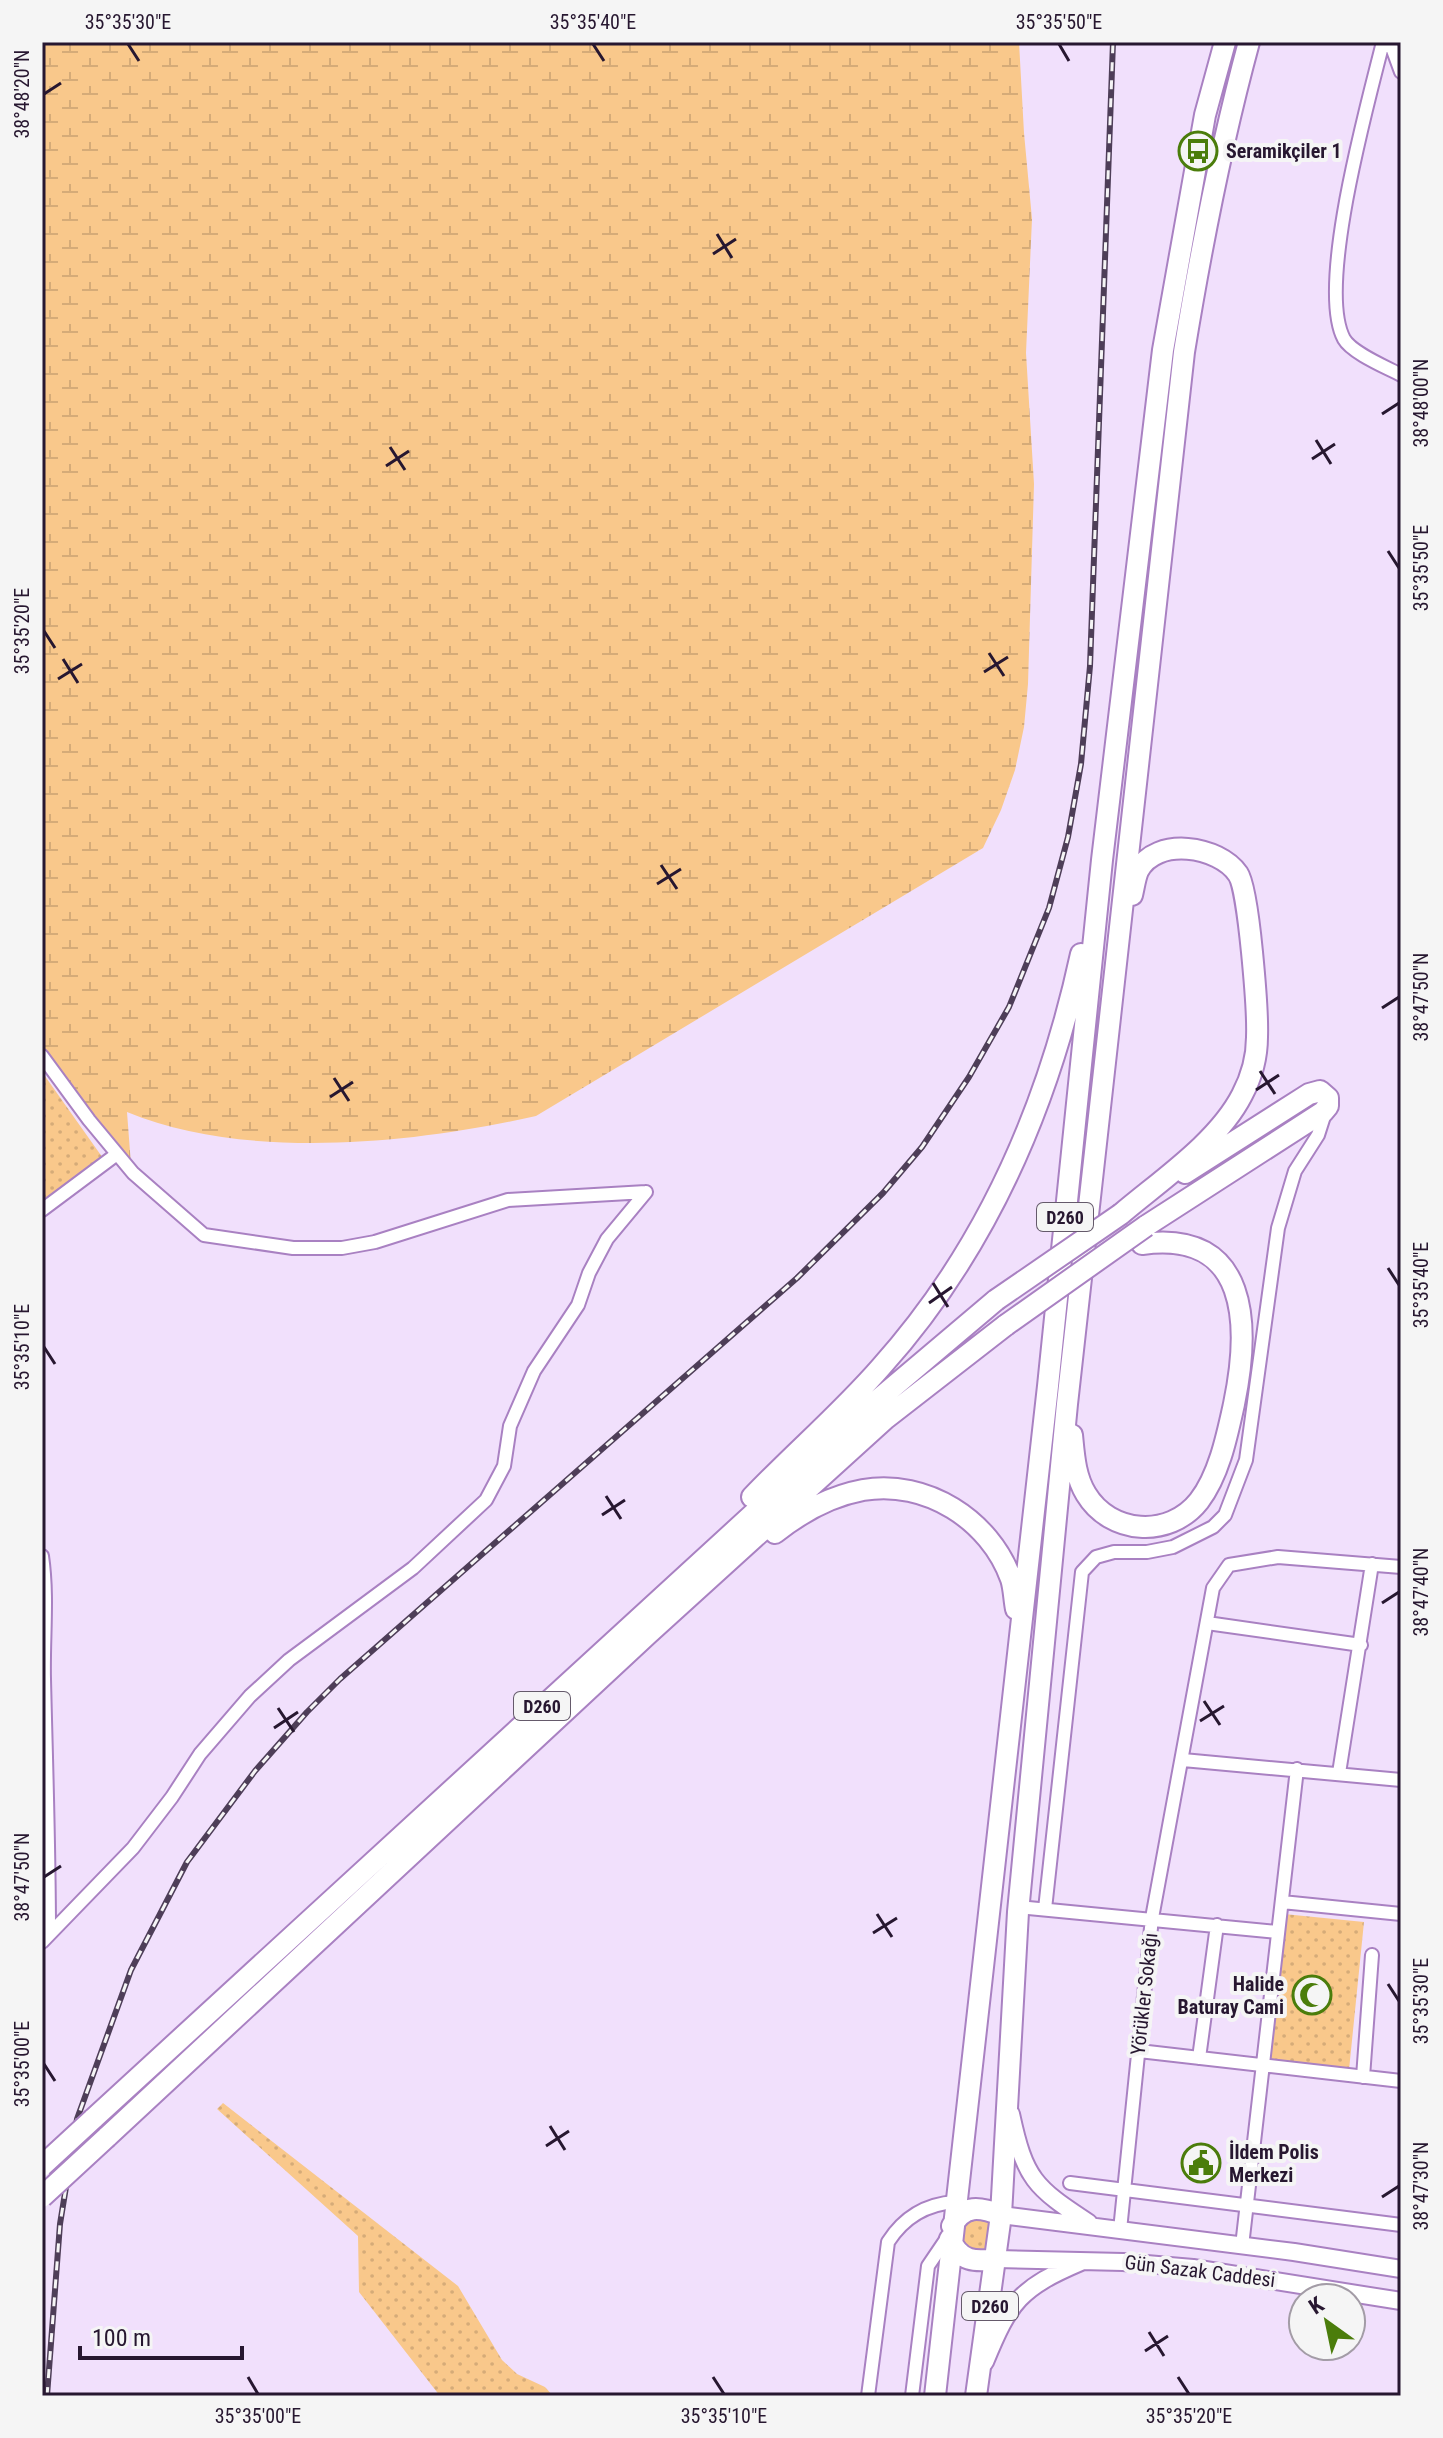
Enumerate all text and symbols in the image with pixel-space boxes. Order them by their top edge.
text: 35°35'30"E [85,10,171,34]
text: 35°35'40"E [550,10,636,34]
text: 35°35'50"E [1016,10,1102,34]
text: 38°48'20"N [10,49,34,139]
bus stop icon: Seramikçiler 1 [1177,130,1219,172]
place label: Seramikçiler 1 [1226,139,1342,163]
text: 38°48'00"N [1409,358,1433,448]
text: 35°35'50"E [1409,525,1433,611]
text: 35°35'20"E [10,588,34,674]
text: 38°47'50"N [1409,952,1433,1042]
road number: D260 [1037,1203,1093,1231]
text: 35°35'40"E [1409,1242,1433,1328]
text: 35°35'10"E [10,1304,34,1390]
text: 38°47'40"N [1409,1547,1433,1637]
road number: D260 [514,1692,570,1720]
text: 38°47'50"N [10,1832,34,1922]
street label: Yörükler Sokağı [1126,1932,1162,2056]
text: 35°35'30"E [1409,1958,1433,2044]
place label: Halide Baturay Cami [1178,1972,1284,2019]
mosque icon: Halide Baturay Cami [1291,1974,1333,2016]
text: 35°35'00"E [10,2021,34,2107]
place label: İldem Polis Merkezi [1229,2140,1319,2187]
text: 38°47'30"N [1409,2141,1433,2231]
public building icon: İldem Polis Merkezi [1180,2142,1222,2184]
street label: Gün Sazak Caddesi [1123,2250,1277,2292]
north arrow [1287,2282,1367,2362]
text: K [1304,2291,1329,2319]
road number: D260 [962,2292,1018,2320]
scale bar [80,2310,242,2360]
text: 100 m [92,2324,151,2352]
text: 35°35'00"E [215,2404,301,2428]
text: 35°35'10"E [681,2404,767,2428]
text: 35°35'20"E [1146,2404,1232,2428]

